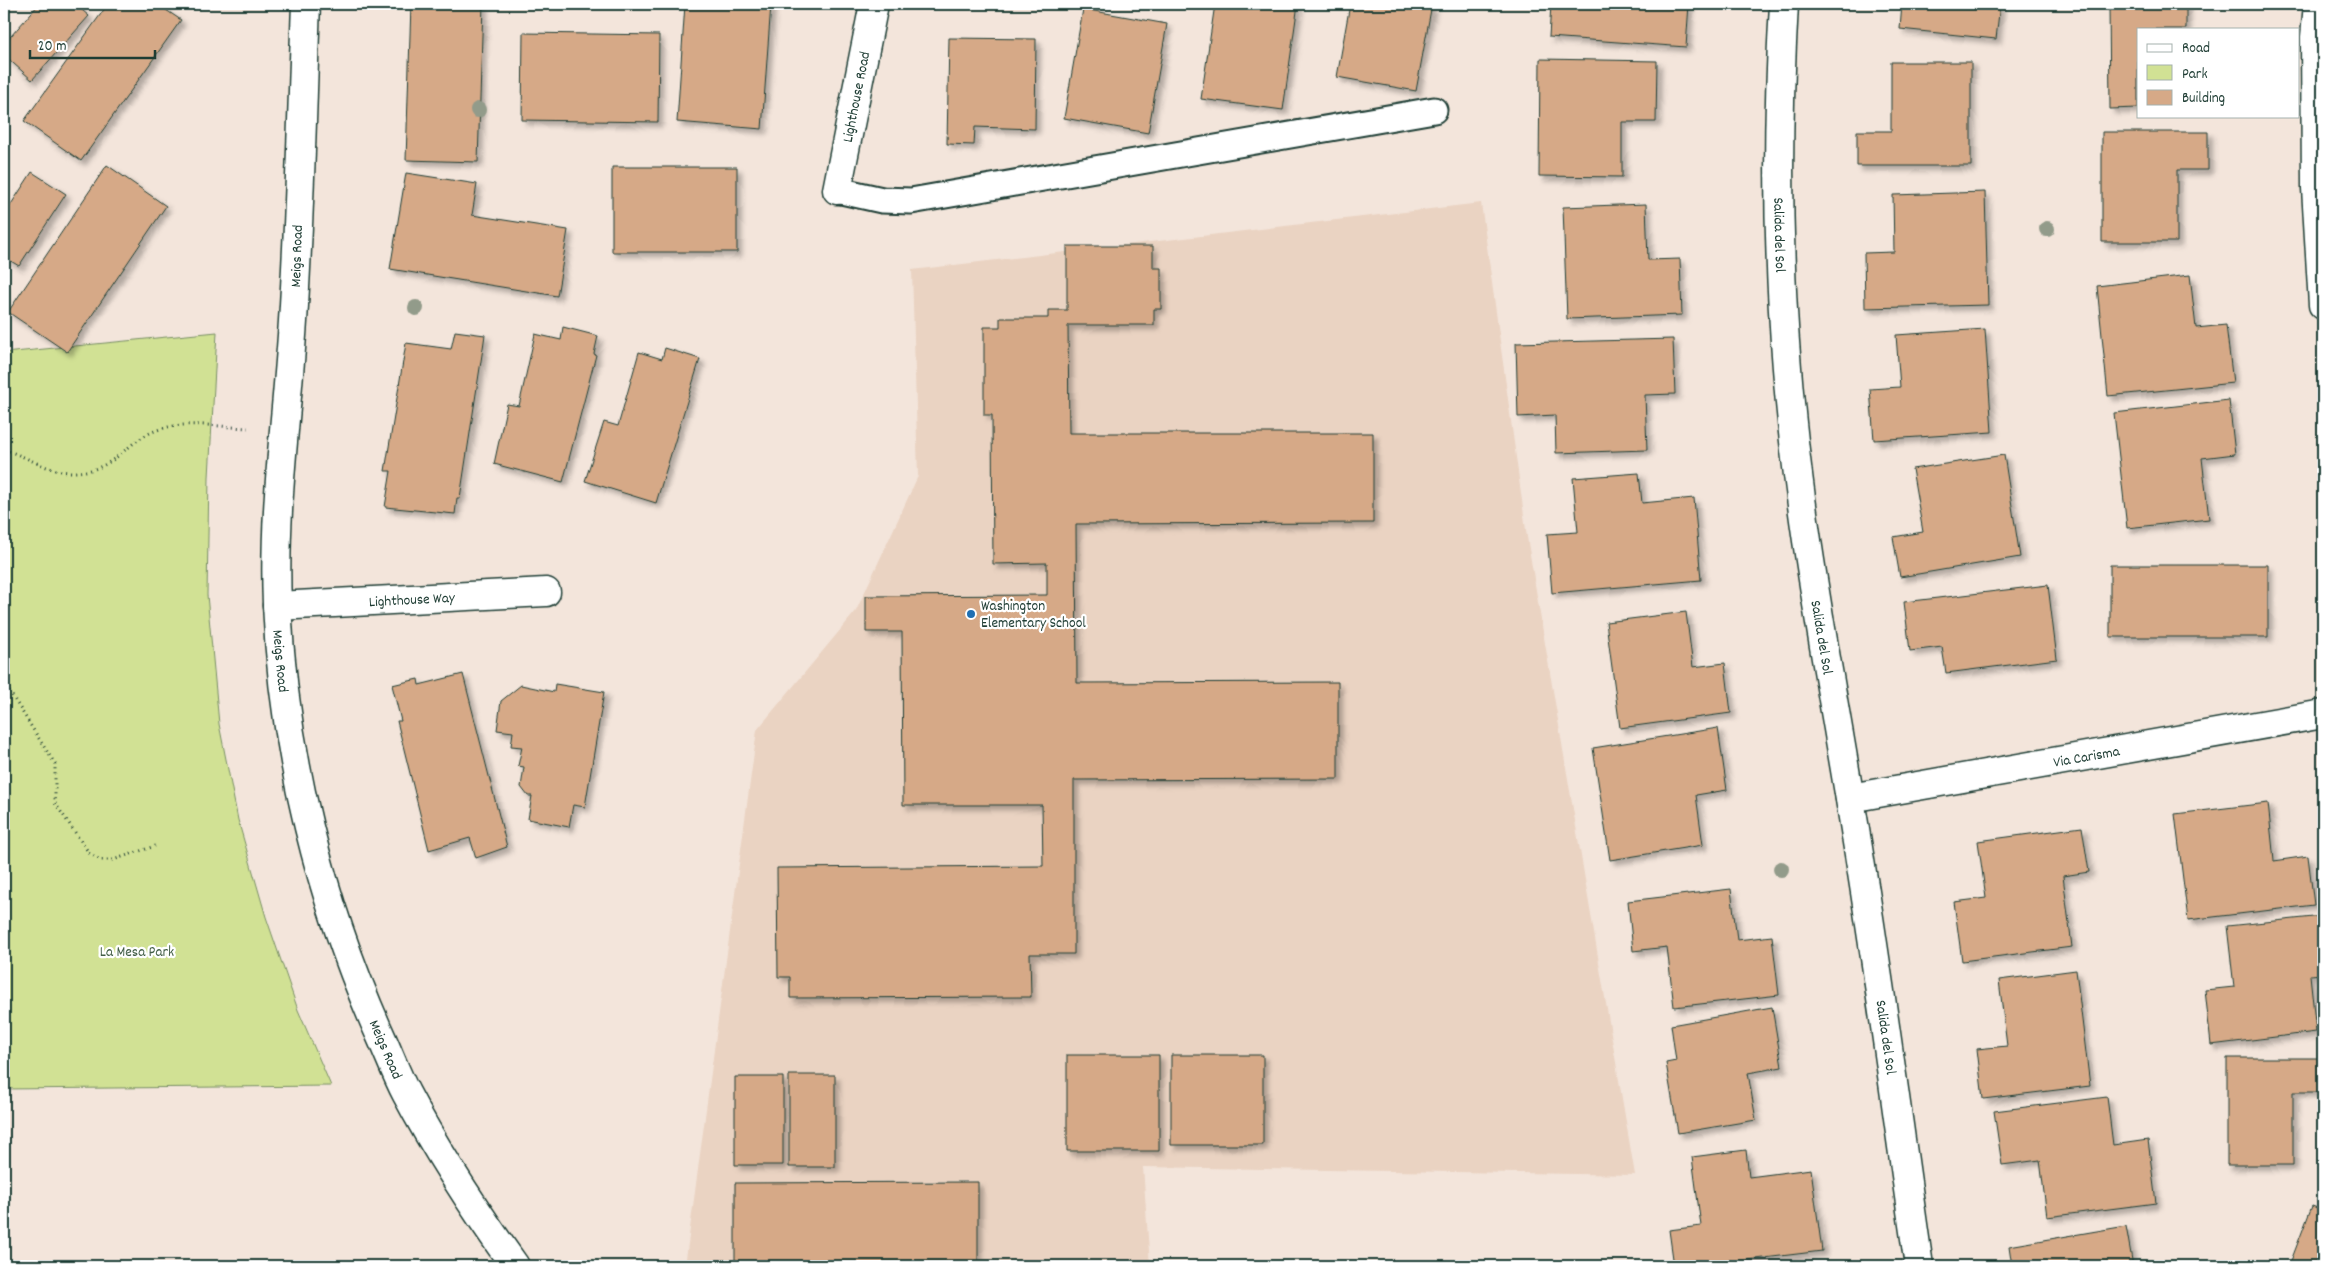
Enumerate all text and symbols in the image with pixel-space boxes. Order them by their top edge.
scale bar [30,28,155,60]
legend [2137,28,2300,118]
text: 20 m [38,36,66,58]
text: Road [2182,38,2210,60]
street label: Lighthouse Road [838,50,877,145]
text: Park [2182,64,2208,86]
text: Building [2182,88,2225,110]
street label: Salida del Sol [1766,197,1790,273]
street label: Meigs Road [286,224,310,288]
street label: Lighthouse Way [368,588,456,614]
place label: Washington Elementary School [981,596,1086,635]
street label: Salida del Sol [1803,599,1838,677]
marker: Washington Elementary School [965,608,977,620]
street label: Meigs Road [265,629,293,694]
street label: Via Carisma [2052,741,2122,775]
park label: La Mesa Park [100,942,174,964]
street label: Salida del Sol [1868,999,1901,1077]
street label: Meigs Road [362,1017,407,1083]

